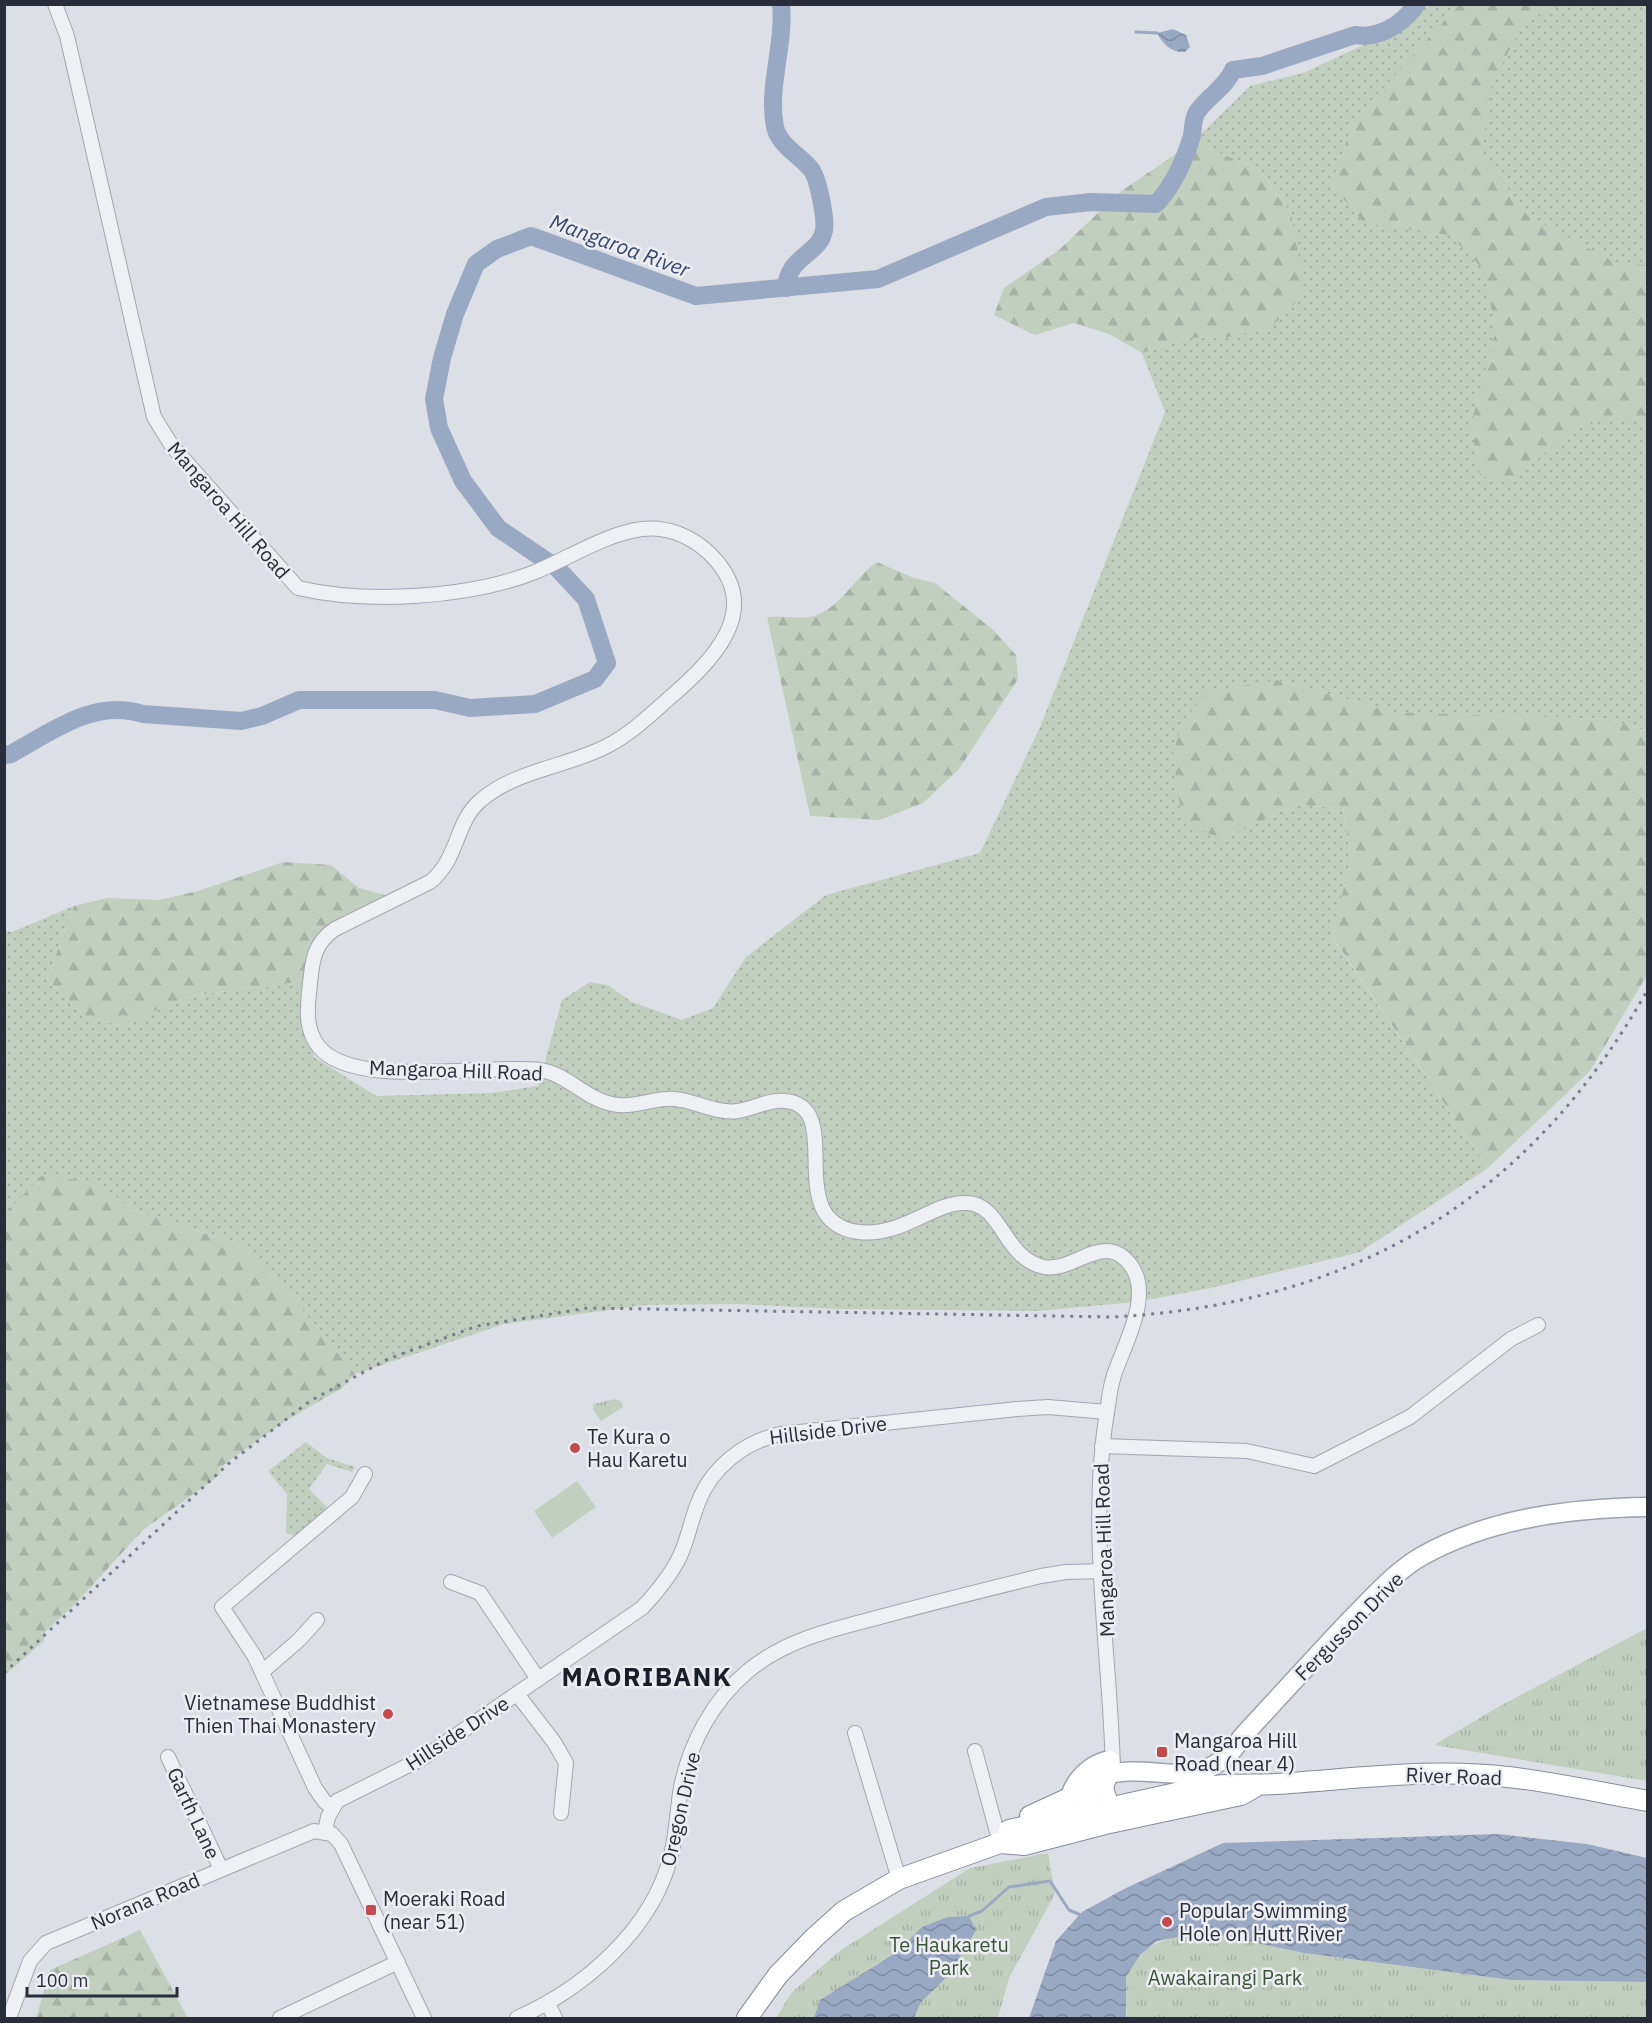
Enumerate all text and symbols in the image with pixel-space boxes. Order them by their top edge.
water label: Mangaroa River [546,207,695,284]
street label: Mangaroa Hill Road [162,436,296,584]
street label: Mangaroa Hill Road [369,1053,543,1087]
street label: Hillside Drive [768,1409,888,1451]
place label: Te Kura o Hau Karetu [587,1423,688,1473]
marker: Te Kura o Hau Karetu [568,1441,582,1455]
street label: Mangaroa Hill Road [1087,1463,1121,1637]
street label: Fergusson Drive [1289,1566,1409,1686]
district label: MAORIBANK [562,1659,732,1693]
place label: Vietnamese Buddhist Thien Thai Monastery [183,1689,376,1739]
street label: Hillside Drive [400,1689,514,1777]
marker: Vietnamese Buddhist Thien Thai Monastery [381,1707,395,1721]
place label: Mangaroa Hill Road (near 4) [1174,1727,1297,1777]
marker: Mangaroa Hill Road (near 4) [1155,1745,1169,1759]
street label: Oregon Drive [654,1749,706,1869]
street label: River Road [1405,1761,1503,1791]
street label: Garth Lane [161,1763,227,1863]
street label: Norana Road [86,1866,204,1936]
place label: Moeraki Road (near 51) [383,1885,506,1935]
place label: Popular Swimming Hole on Hutt River [1179,1897,1347,1947]
marker: Moeraki Road (near 51) [364,1903,378,1917]
marker: Popular Swimming Hole on Hutt River [1160,1915,1174,1929]
park label: Te Haukaretu Park [889,1931,1009,1981]
scale bar [27,1960,177,1998]
park label: Awakairangi Park [1148,1964,1303,1991]
text: 100 m [36,1969,88,1992]

